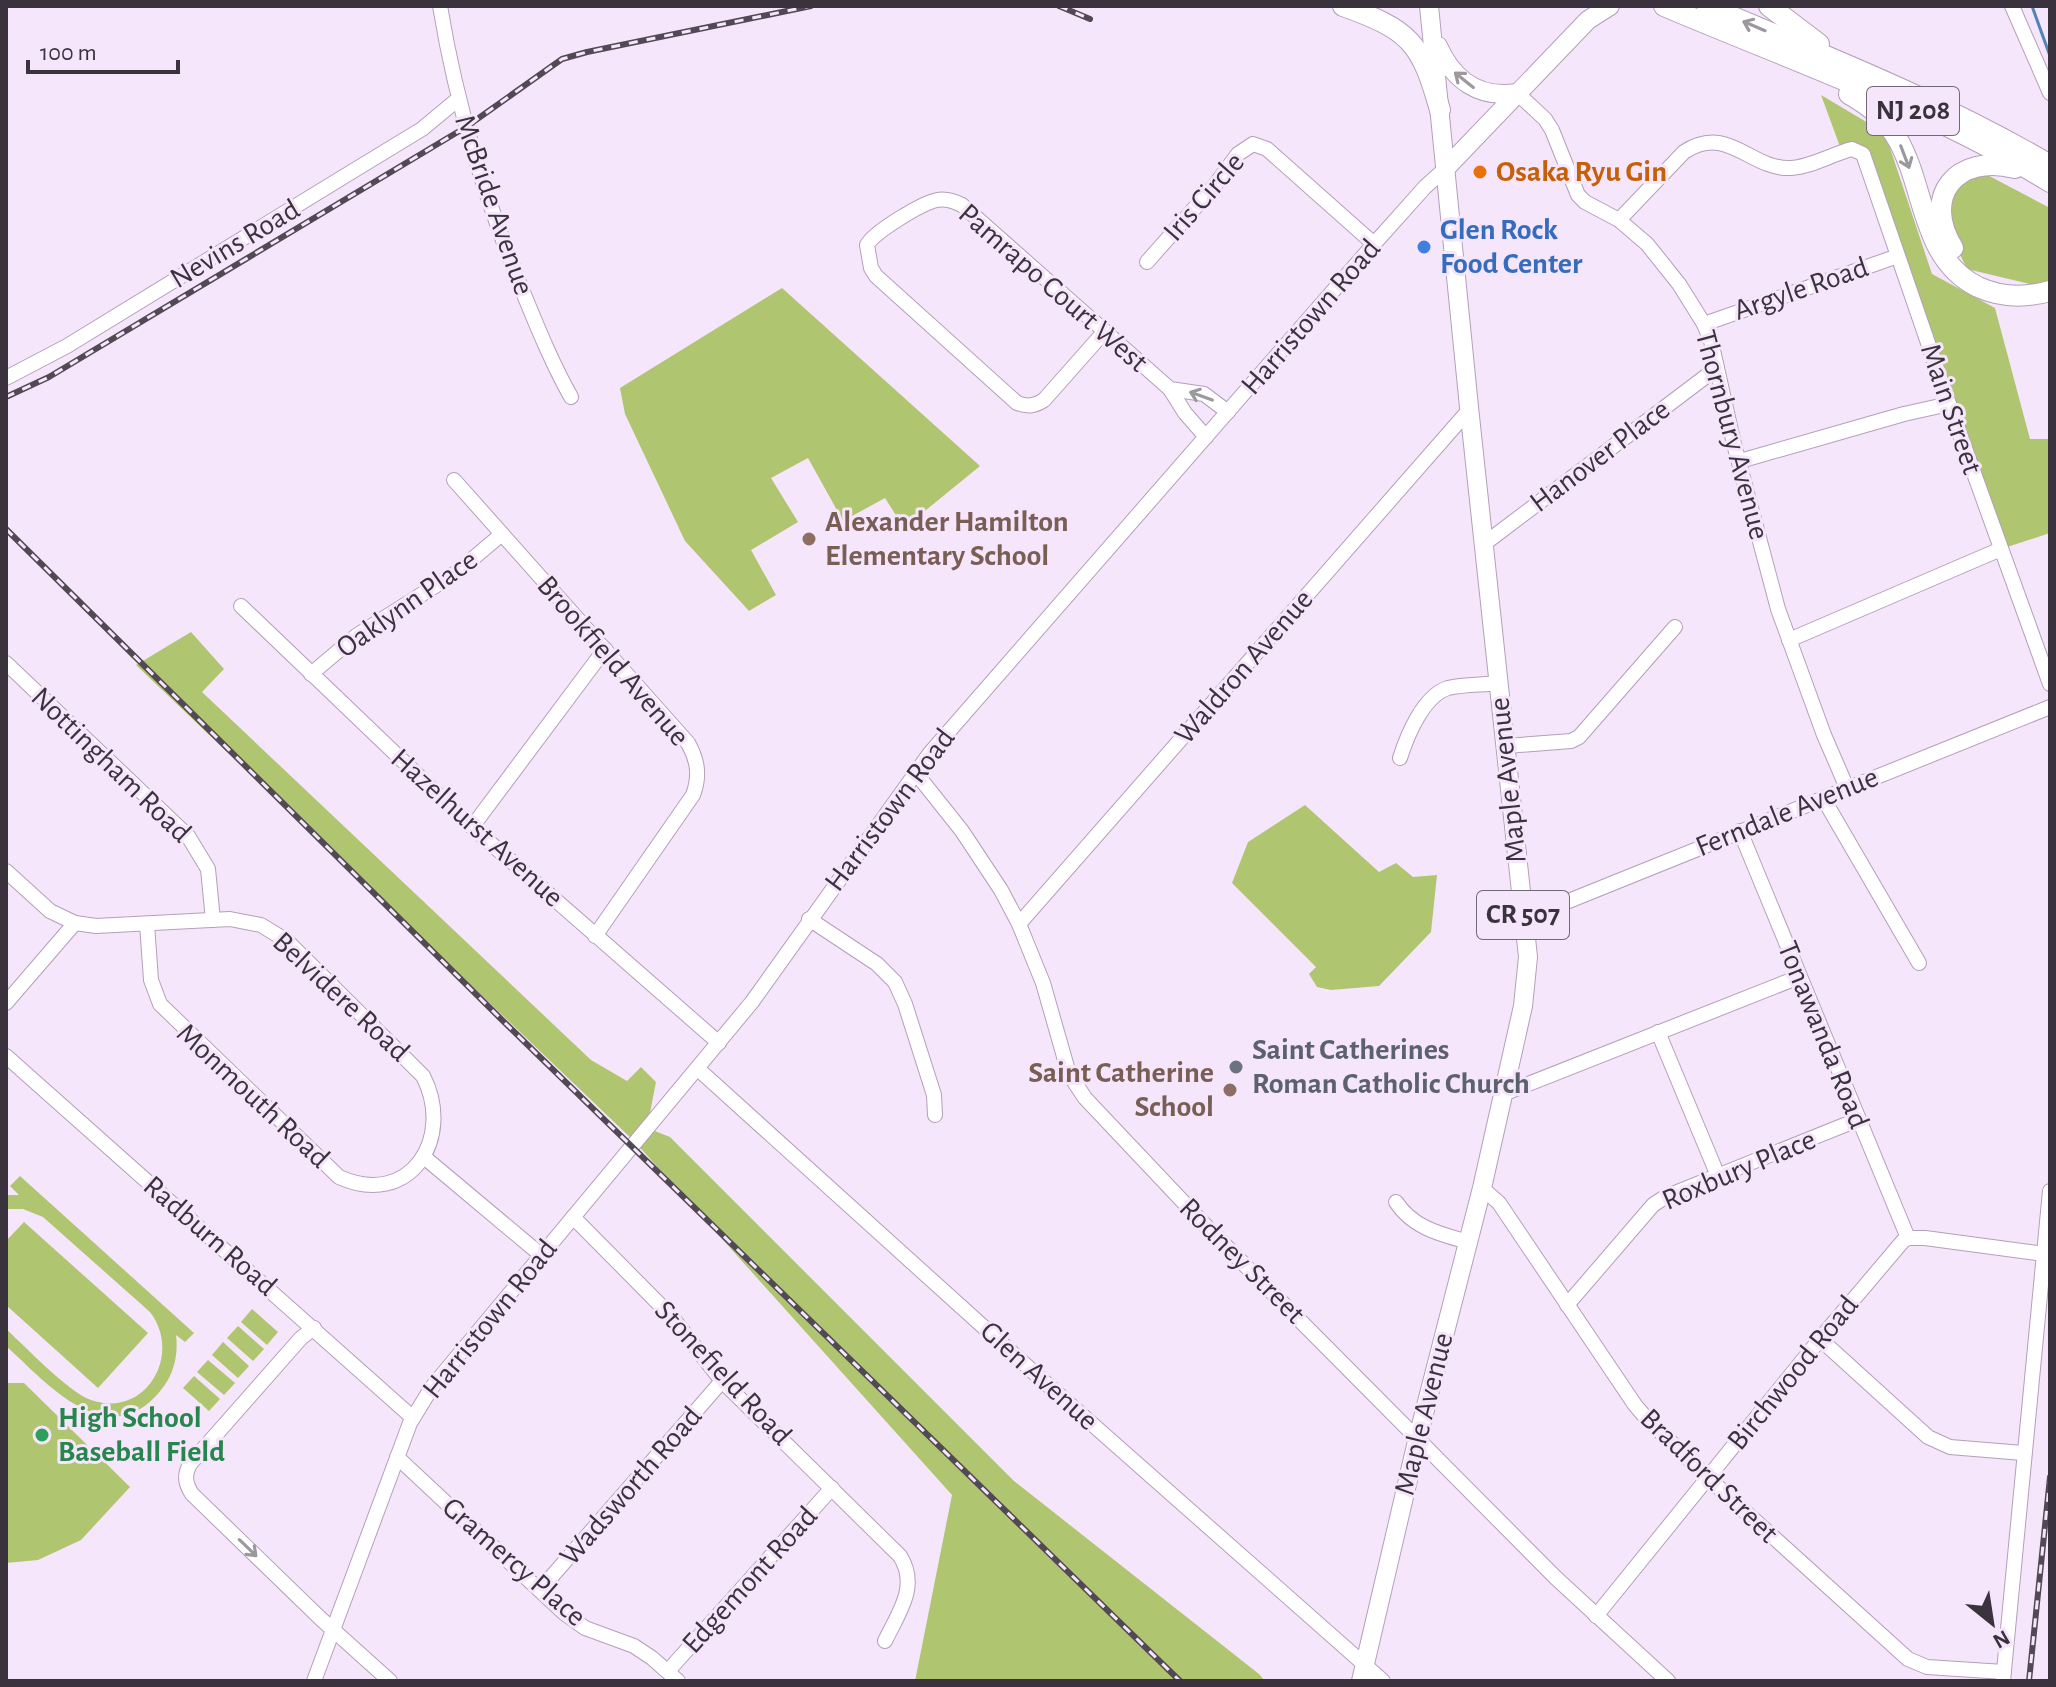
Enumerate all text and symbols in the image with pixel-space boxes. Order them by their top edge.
one-way arrow [1742,18,1767,33]
scale bar [28,24,178,74]
text: 100 m [40,41,97,65]
one-way arrow [1454,71,1474,89]
road number: NJ 208 [1867,87,1959,135]
street label: McBride Avenue [449,111,539,299]
one-way arrow [1899,144,1913,169]
street label: Iris Circle [1158,147,1250,247]
place label: Osaka Ryu Gin [1496,157,1667,187]
marker: Osaka Ryu Gin [1471,163,1489,181]
street label: Nevins Road [165,194,305,294]
street label: Pamrapo Court West [953,198,1153,378]
place label: Glen Rock Food Center [1440,215,1583,279]
street label: Harristown Road [1236,234,1386,400]
marker: Glen Rock Food Center [1415,238,1433,256]
street label: Argyle Road [1730,252,1872,326]
street label: Thornbury Avenue [1690,327,1774,543]
street label: Main Street [1915,340,1987,478]
one-way arrow [1189,388,1214,402]
street label: Hanover Place [1525,394,1675,518]
place label: Alexander Hamilton Elementary School [825,507,1069,571]
marker: Alexander Hamilton Elementary School [800,530,818,548]
street label: Oaklynn Place [331,545,483,663]
street label: Brookfield Avenue [531,570,695,752]
street label: Waldron Avenue [1169,584,1319,750]
street label: Nottingham Road [25,682,197,848]
street label: Maple Avenue [1484,696,1532,864]
street label: Harristown Road [819,723,961,897]
street label: Hazelhurst Avenue [385,743,569,913]
street label: Ferndale Avenue [1691,762,1883,862]
road number: CR 507 [1477,891,1569,939]
street label: Belvidere Road [267,927,415,1067]
street label: Tonawanda Road [1772,937,1874,1133]
street label: Monmouth Road [171,1018,335,1174]
place label: Saint Catherines Roman Catholic Church [1252,1035,1530,1099]
place label: Saint Catherine School [1028,1058,1214,1122]
marker: Saint Catherines Roman Catholic Church [1227,1058,1245,1076]
marker: Saint Catherine School [1221,1081,1239,1099]
street label: Roxbury Place [1658,1124,1820,1216]
street label: Radburn Road [138,1170,282,1302]
street label: Rodney Street [1174,1193,1311,1330]
street label: Harristown Road [417,1234,563,1404]
street label: Birchwood Road [1722,1290,1864,1456]
street label: Stonefield Road [649,1295,797,1451]
street label: Glen Avenue [974,1316,1104,1436]
street label: Maple Avenue [1389,1330,1459,1498]
street label: Wadsworth Road [554,1401,708,1571]
place label: High School Baseball Field [58,1403,225,1467]
street label: Bradford Street [1634,1403,1784,1549]
marker: High School Baseball Field [33,1426,51,1444]
street label: Gramercy Place [436,1492,592,1632]
street label: Edgemont Road [677,1501,823,1659]
one-way arrow [238,1539,258,1558]
north arrow [1952,1583,2032,1663]
text: N [1989,1626,2014,1653]

